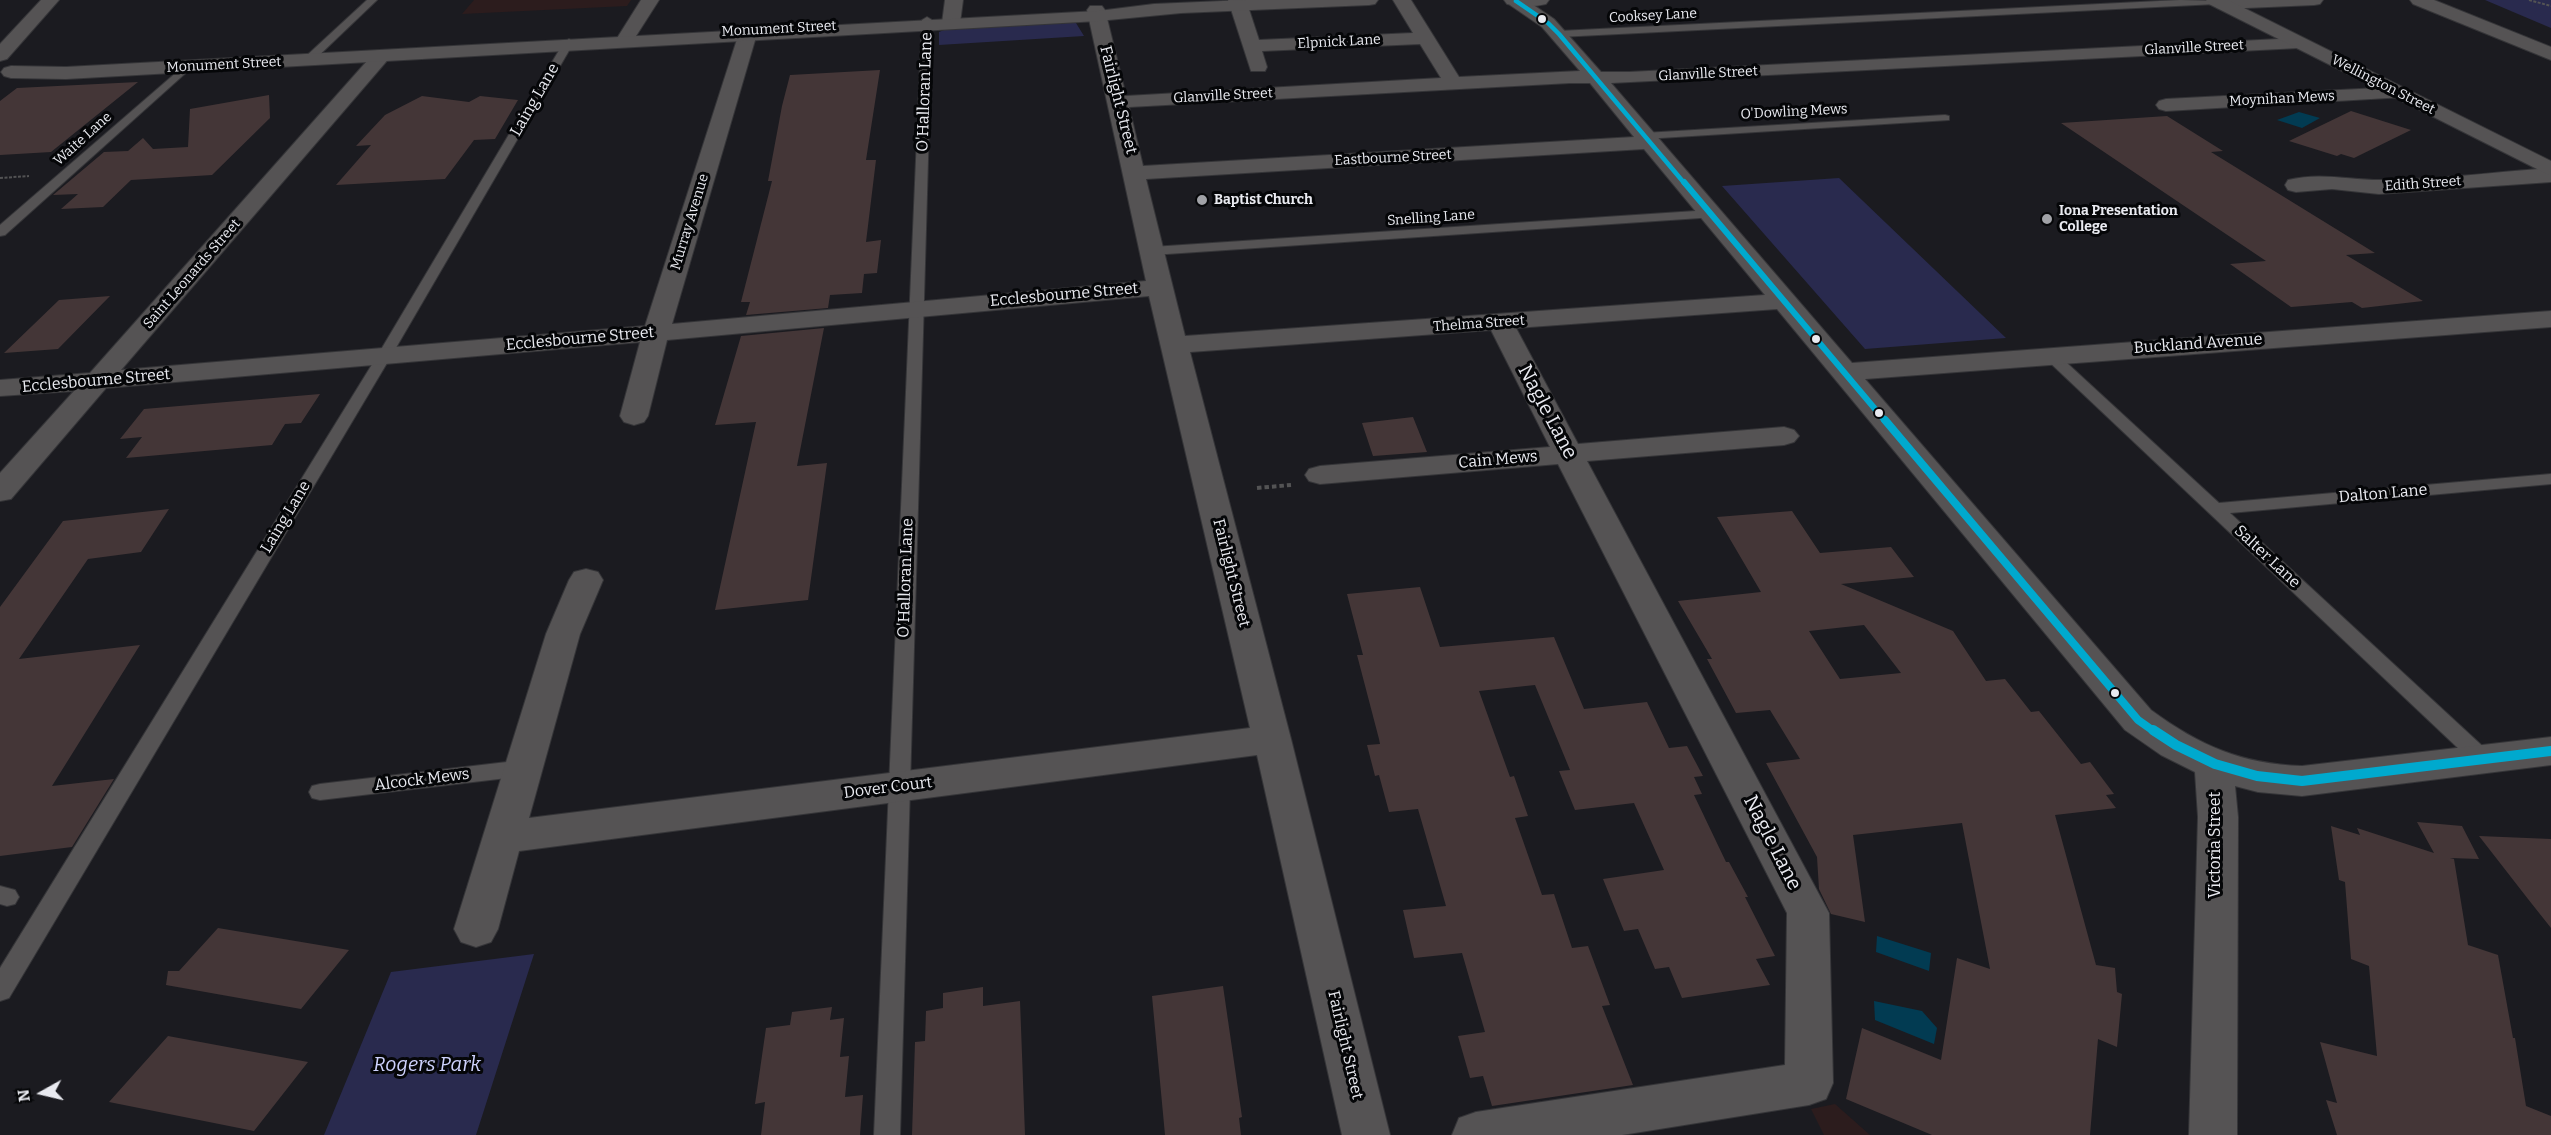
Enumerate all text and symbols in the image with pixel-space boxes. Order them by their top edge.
street label: Cooksey Lane [1608,5,1698,27]
unlabelled marker [1536,13,1548,25]
street label: Monument Street [721,18,837,40]
street label: Elpnick Lane [1297,31,1381,53]
street label: O'Halloran Lane [913,32,937,152]
street label: Glanville Street [2144,37,2244,59]
street label: Fairlight Street [1095,44,1141,156]
street label: Wellington Street [2328,52,2438,118]
street label: Monument Street [166,54,282,76]
street label: Laing Lane [507,60,563,140]
street label: Glanville Street [1658,63,1758,85]
street label: Glanville Street [1173,85,1273,107]
street label: Moynihan Mews [2229,88,2335,110]
street label: O'Dowling Mews [1740,101,1848,123]
street label: Waite Lane [51,109,115,169]
street label: Eastbourne Street [1334,147,1452,169]
street label: Murray Avenue [667,172,713,272]
street label: Edith Street [2384,173,2462,195]
place label: Baptist Church [1214,192,1313,208]
marker: Baptist Church [1195,193,1209,207]
place label: Iona Presentation College [2059,203,2178,236]
street label: Snelling Lane [1387,207,1475,229]
marker: Iona Presentation College [2040,212,2054,226]
street label: Saint Leonards Street [140,216,244,332]
street label: Ecclesbourne Street [989,279,1139,311]
street label: Thelma Street [1433,312,1525,336]
street label: Ecclesbourne Street [505,323,655,355]
street label: Buckland Avenue [2133,330,2263,358]
unlabelled marker [1810,333,1822,345]
street label: Nagle Lane [1512,361,1582,463]
street label: Ecclesbourne Street [21,365,171,397]
unlabelled marker [1873,407,1885,419]
street label: Cain Mews [1458,447,1538,473]
street label: Laing Lane [257,477,315,557]
street label: Dalton Lane [2338,481,2428,507]
street label: Fairlight Street [1208,517,1254,629]
street label: O'Halloran Lane [894,518,918,638]
street label: Salter Lane [2230,522,2304,592]
unlabelled marker [2109,687,2121,699]
street label: Alcock Mews [373,765,471,795]
street label: Dover Court [843,773,933,803]
street label: Nagle Lane [1738,791,1806,895]
street label: Victoria Street [2206,792,2226,898]
street label: Fairlight Street [1323,989,1367,1101]
park label: Rogers Park [373,1053,481,1077]
north arrow [12,1063,72,1123]
text: N [13,1088,34,1103]

